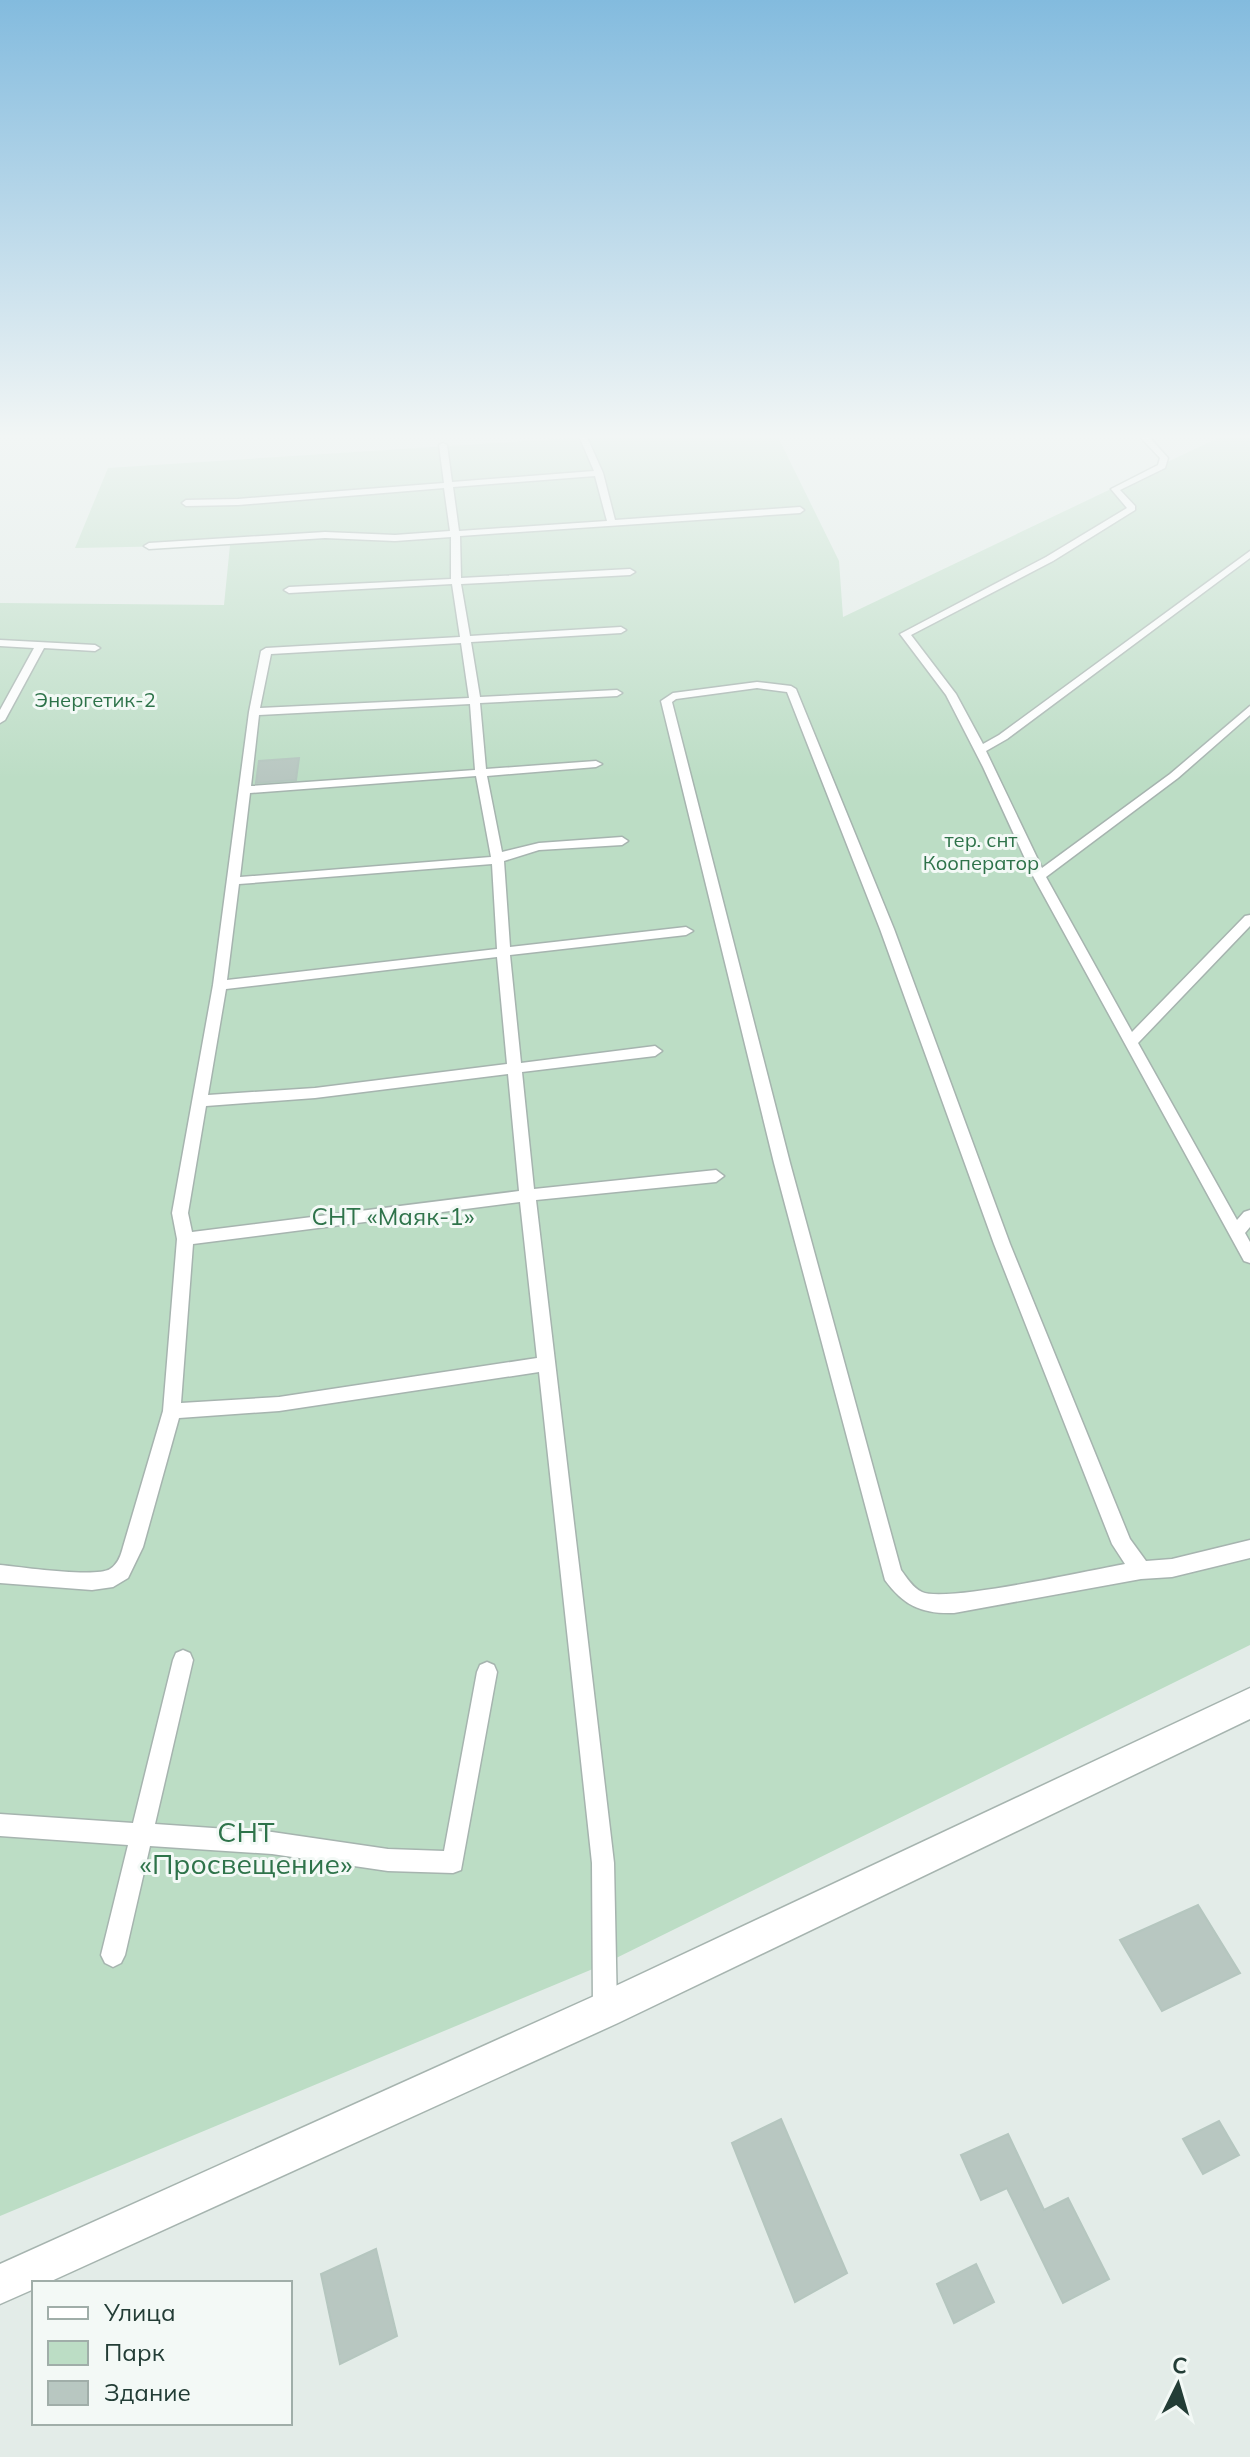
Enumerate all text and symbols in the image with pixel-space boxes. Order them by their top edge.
park label: Энергетик-2 [34,687,156,712]
park label: тер. снт Кооператор [923,827,1039,875]
park label: СНТ «Маяк-1» [312,1201,475,1231]
park label: СНТ «Просвещение» [139,1814,353,1881]
legend [32,2281,292,2425]
text: Улица [103,2297,176,2327]
text: Парк [104,2337,165,2367]
north arrow [1138,2345,1218,2425]
text: С [1171,2350,1188,2380]
text: Здание [104,2377,191,2407]

